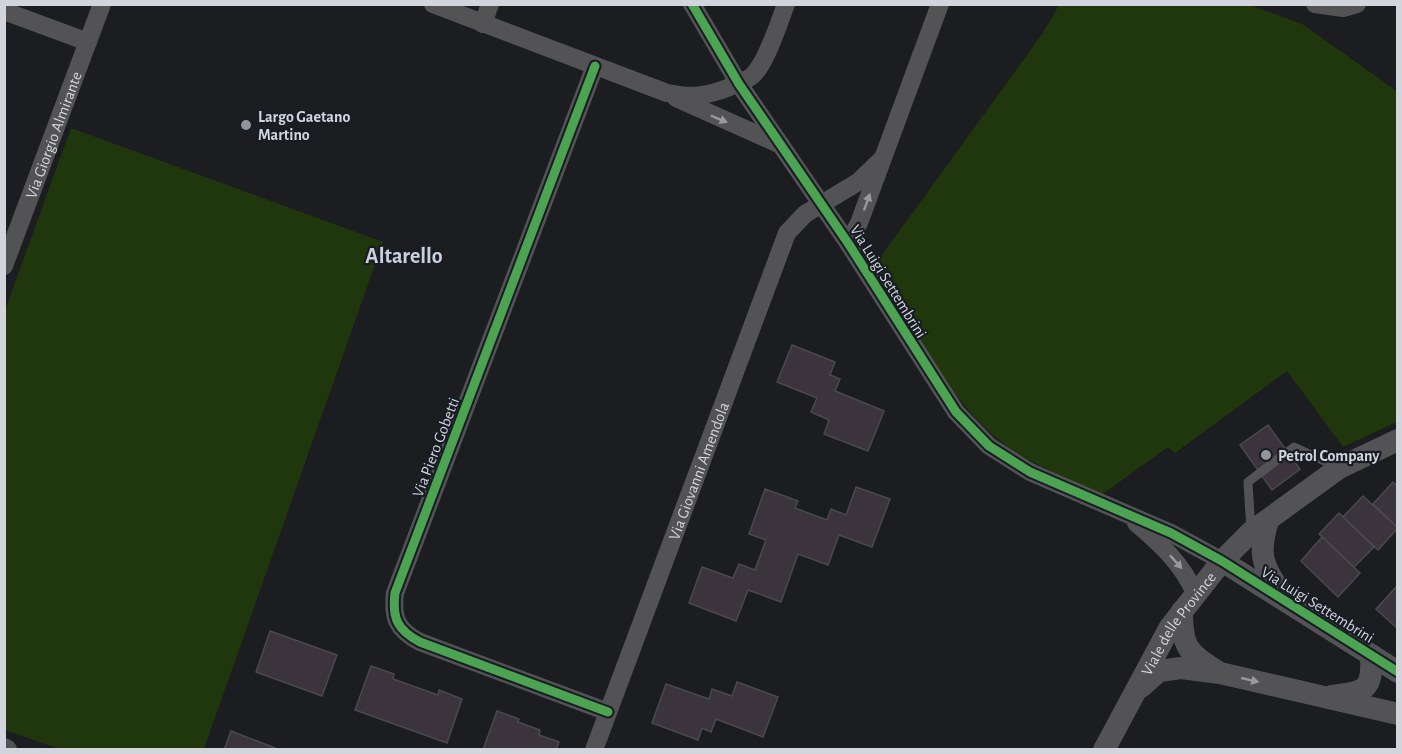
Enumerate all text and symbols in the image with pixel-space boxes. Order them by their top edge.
street label: Via Giorgio Almirante [23,70,85,201]
place label: Largo Gaetano Martino [258,109,350,143]
one-way arrow [711,114,728,123]
marker: Largo Gaetano Martino [239,118,253,132]
one-way arrow [862,193,872,211]
street label: Via Luigi Settembrini [847,222,929,341]
district label: Altarello [365,245,443,267]
street label: Via Piero Gobetti [410,395,462,499]
street label: Via Giovanni Amendola [666,400,732,542]
marker: Petrol Company [1259,448,1273,462]
place label: Petrol Company [1278,448,1380,465]
one-way arrow [1169,554,1182,569]
street label: Via Luigi Settembrini [1258,564,1377,646]
street label: Viale delle Province [1139,569,1219,678]
one-way arrow [1241,676,1260,686]

